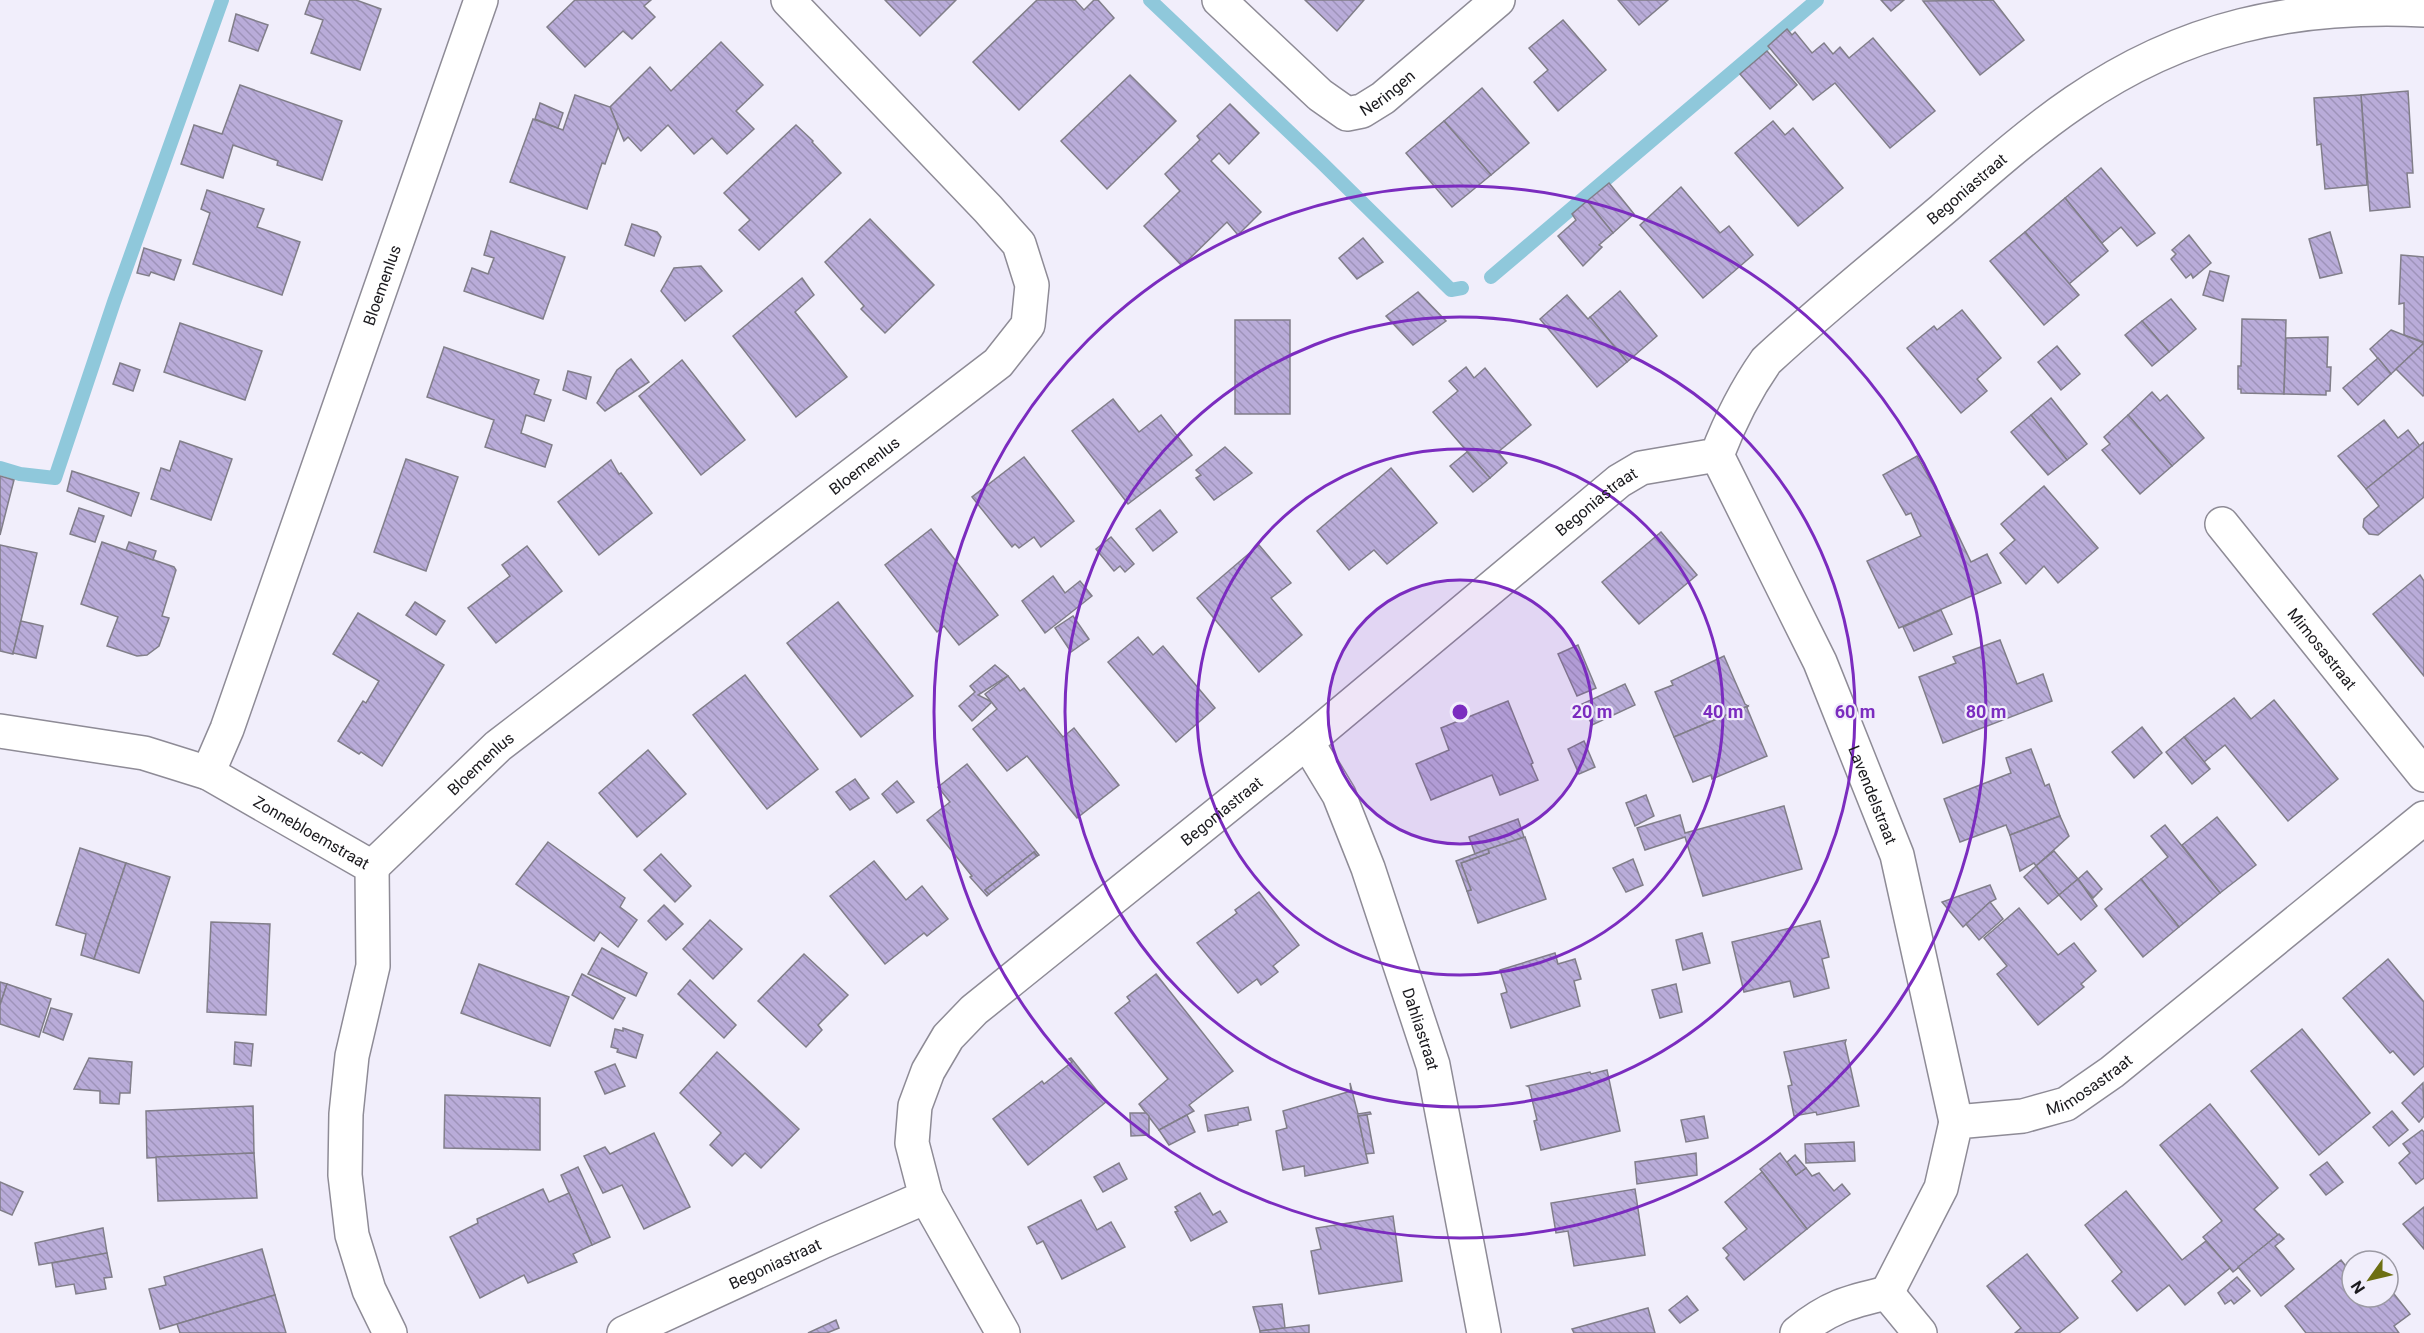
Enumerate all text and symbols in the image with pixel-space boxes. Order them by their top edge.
street label: Neringen [1356,66,1418,120]
street label: Begoniastraat [1923,149,2010,228]
street label: Bloemenlus [359,242,404,328]
street label: Bloemenlus [825,432,903,499]
street label: Begoniastraat [1551,463,1640,540]
street label: Mimosastraat [2284,604,2361,693]
text: 20 m [1572,701,1612,722]
text: 40 m [1703,701,1743,722]
text: 60 m [1835,701,1875,722]
text: 80 m [1966,701,2006,722]
centre of rings [1450,702,1470,722]
street label: Bloemenlus [443,728,517,799]
street label: Lavendelstraat [1845,742,1901,847]
street label: Begoniastraat [1177,772,1266,849]
street label: Zonnebloemstraat [250,792,373,873]
street label: Dahliastraat [1399,985,1443,1072]
street label: Mimosastraat [2044,1050,2136,1119]
street label: Begoniastraat [726,1234,824,1293]
north arrow [2340,1249,2400,1309]
text: N [2347,1277,2369,1297]

